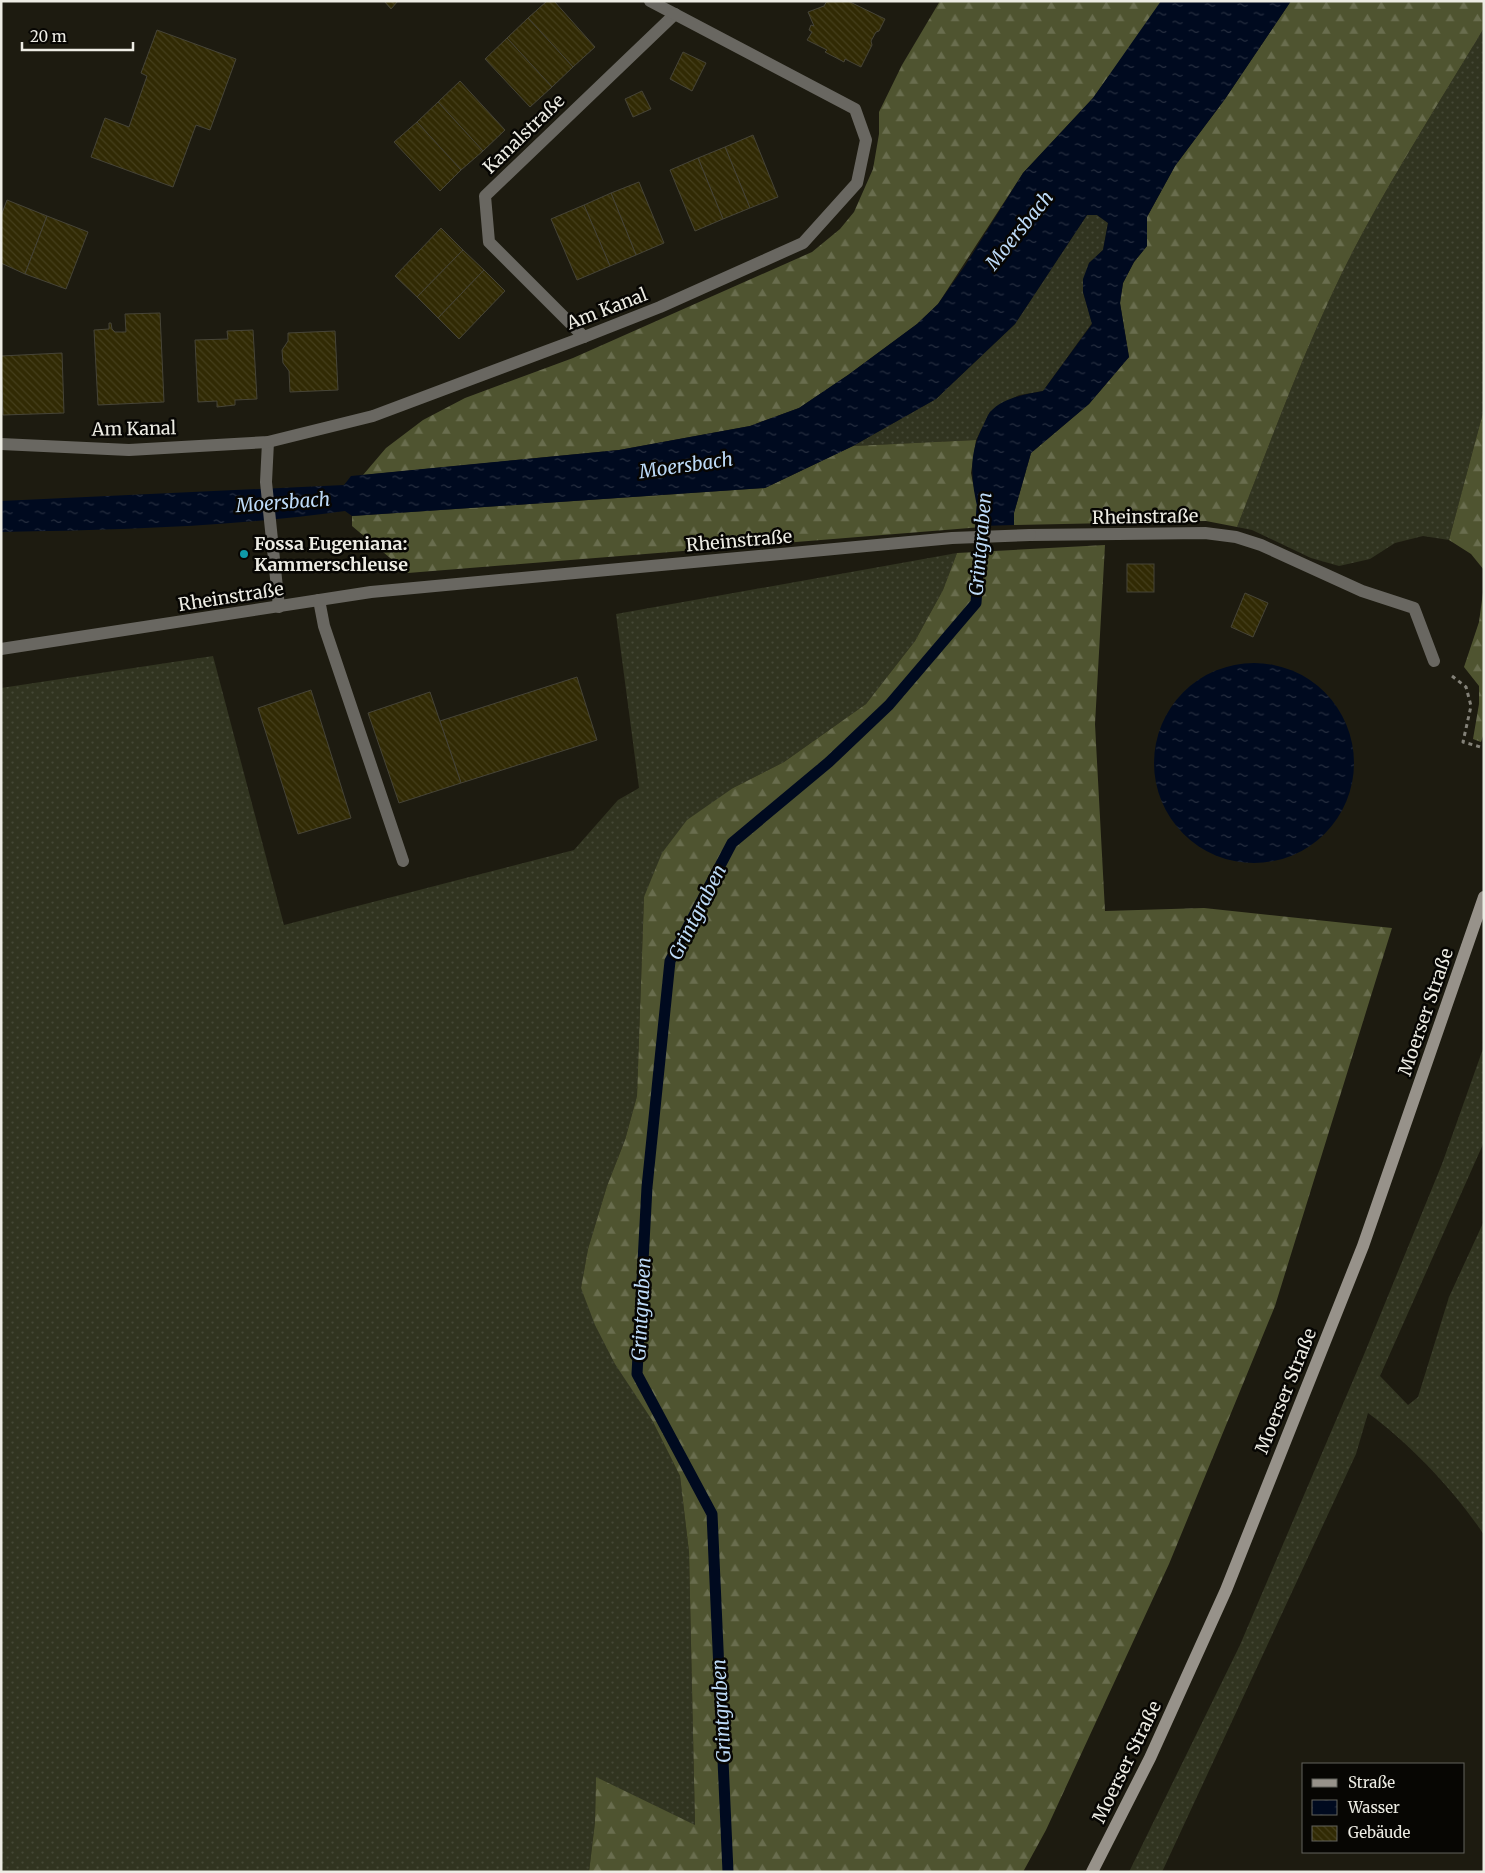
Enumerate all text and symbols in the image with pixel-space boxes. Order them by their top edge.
scale bar [22,20,134,52]
text: 20 m [30,27,67,46]
street label: Kanalstraße [478,89,569,178]
water label: Moersbach [979,186,1058,275]
street label: Am Kanal [562,282,651,335]
street label: Am Kanal [90,416,177,441]
water label: Moersbach [636,447,735,484]
water label: Moersbach [234,487,331,517]
water label: Grintgraben [964,491,996,597]
street label: Rheinstraße [1092,504,1198,529]
street label: Rheinstraße [685,524,793,557]
place label: Fossa Eugeniana: Kammerschleuse [254,532,408,576]
marker: Fossa Eugeniana: Kammerschleuse [238,548,250,560]
street label: Rheinstraße [177,577,285,616]
water label: Grintgraben [663,860,731,964]
street label: Moerser Straße [1393,945,1458,1079]
water label: Grintgraben [626,1257,656,1361]
street label: Moerser Straße [1250,1325,1321,1457]
water label: Grintgraben [706,1659,736,1763]
street label: Moerser Straße [1087,1697,1166,1827]
legend [1302,1763,1465,1853]
text: Straße [1348,1773,1395,1792]
text: Wasser [1347,1798,1400,1817]
text: Gebäude [1348,1823,1411,1842]

